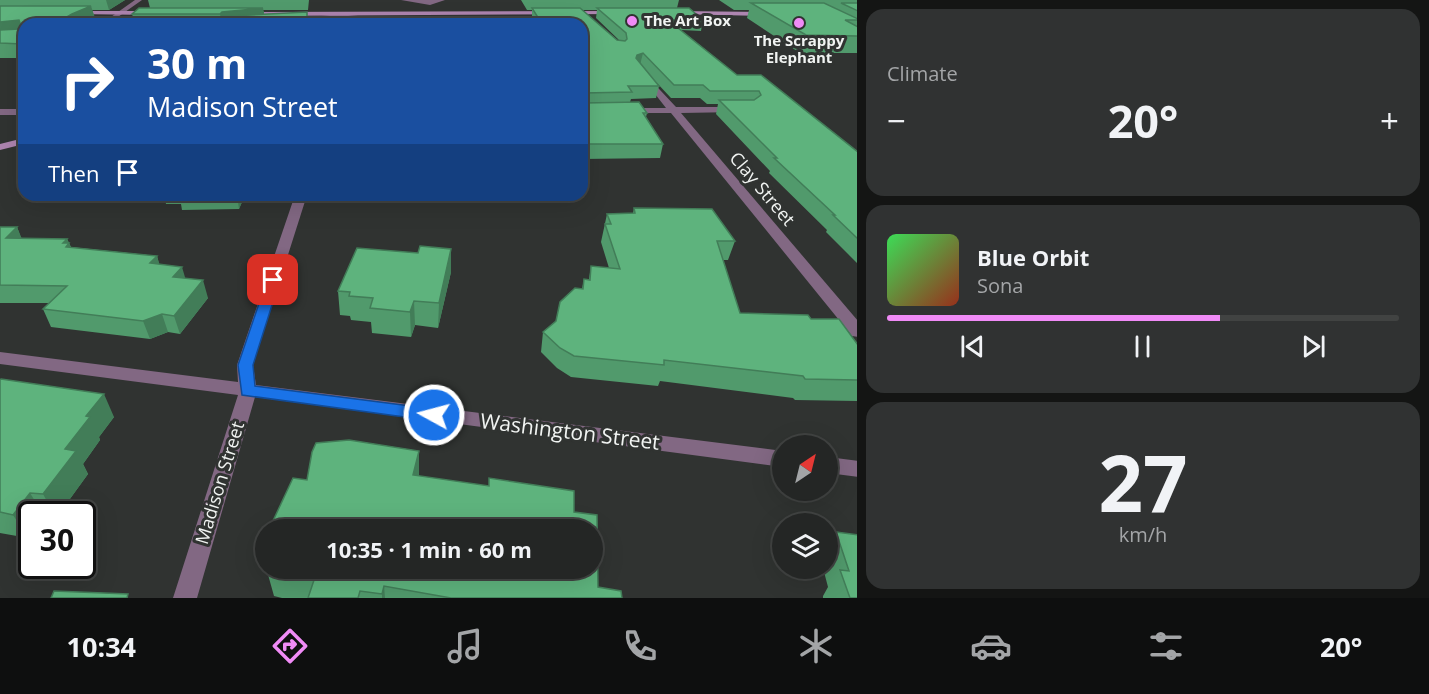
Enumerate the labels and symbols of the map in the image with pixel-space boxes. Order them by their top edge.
place label: The Art Box [644,10,731,30]
marker: The Art Box [625,14,639,28]
marker: The Scrappy Elephant [792,16,806,30]
place label: The Scrappy Elephant [754,30,845,67]
street label: Clay Street [725,146,801,230]
pin [247,254,298,305]
position arrow [402,383,466,447]
street label: Washington Street [479,406,661,456]
street label: Madison Street [189,418,249,547]
north arrow [772,435,838,501]
speed limit sign: 30 [18,501,96,579]

